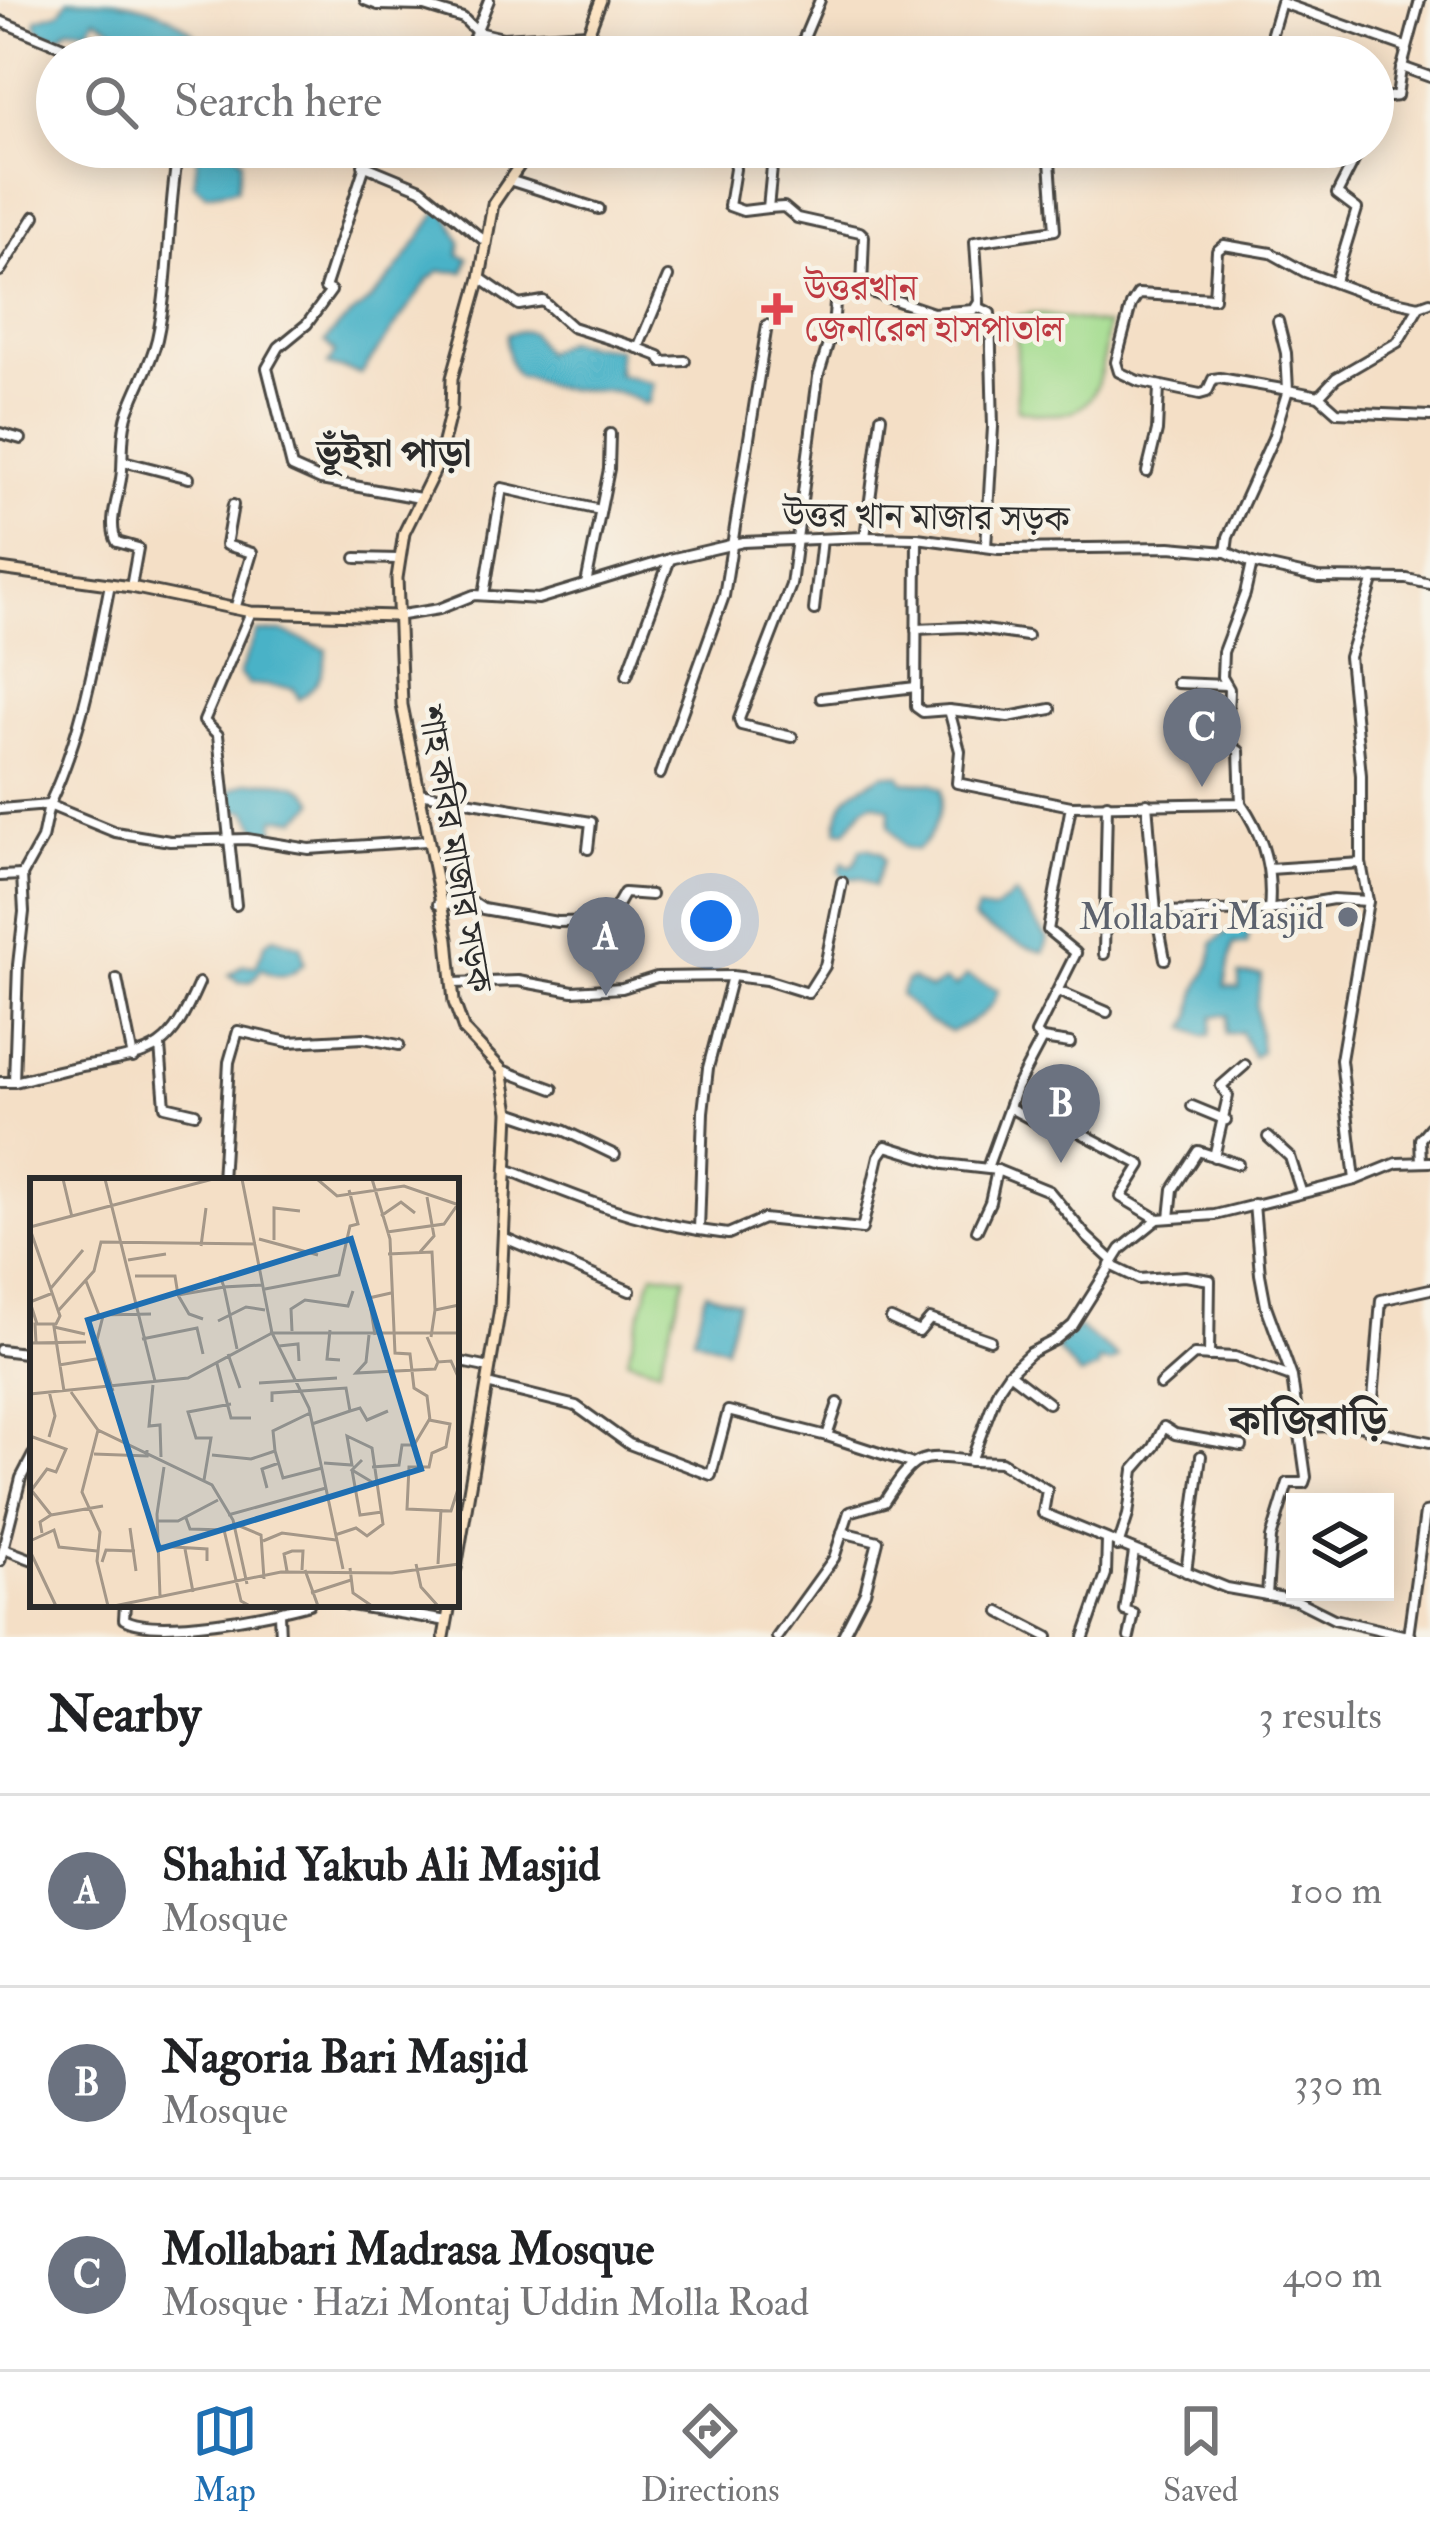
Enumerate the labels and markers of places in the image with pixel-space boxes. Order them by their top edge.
place label: উত্তরখান জেনারেল হাসপাতাল [802,266,1066,352]
marker: উত্তরখান জেনারেল হাসপাতাল [761,293,793,325]
pin: C [1163,688,1241,787]
place label: Mollabari Masjid [1079,895,1324,940]
pin: A [567,897,645,996]
marker: Mollabari Masjid [1335,904,1361,930]
pin: B [1022,1064,1100,1163]

